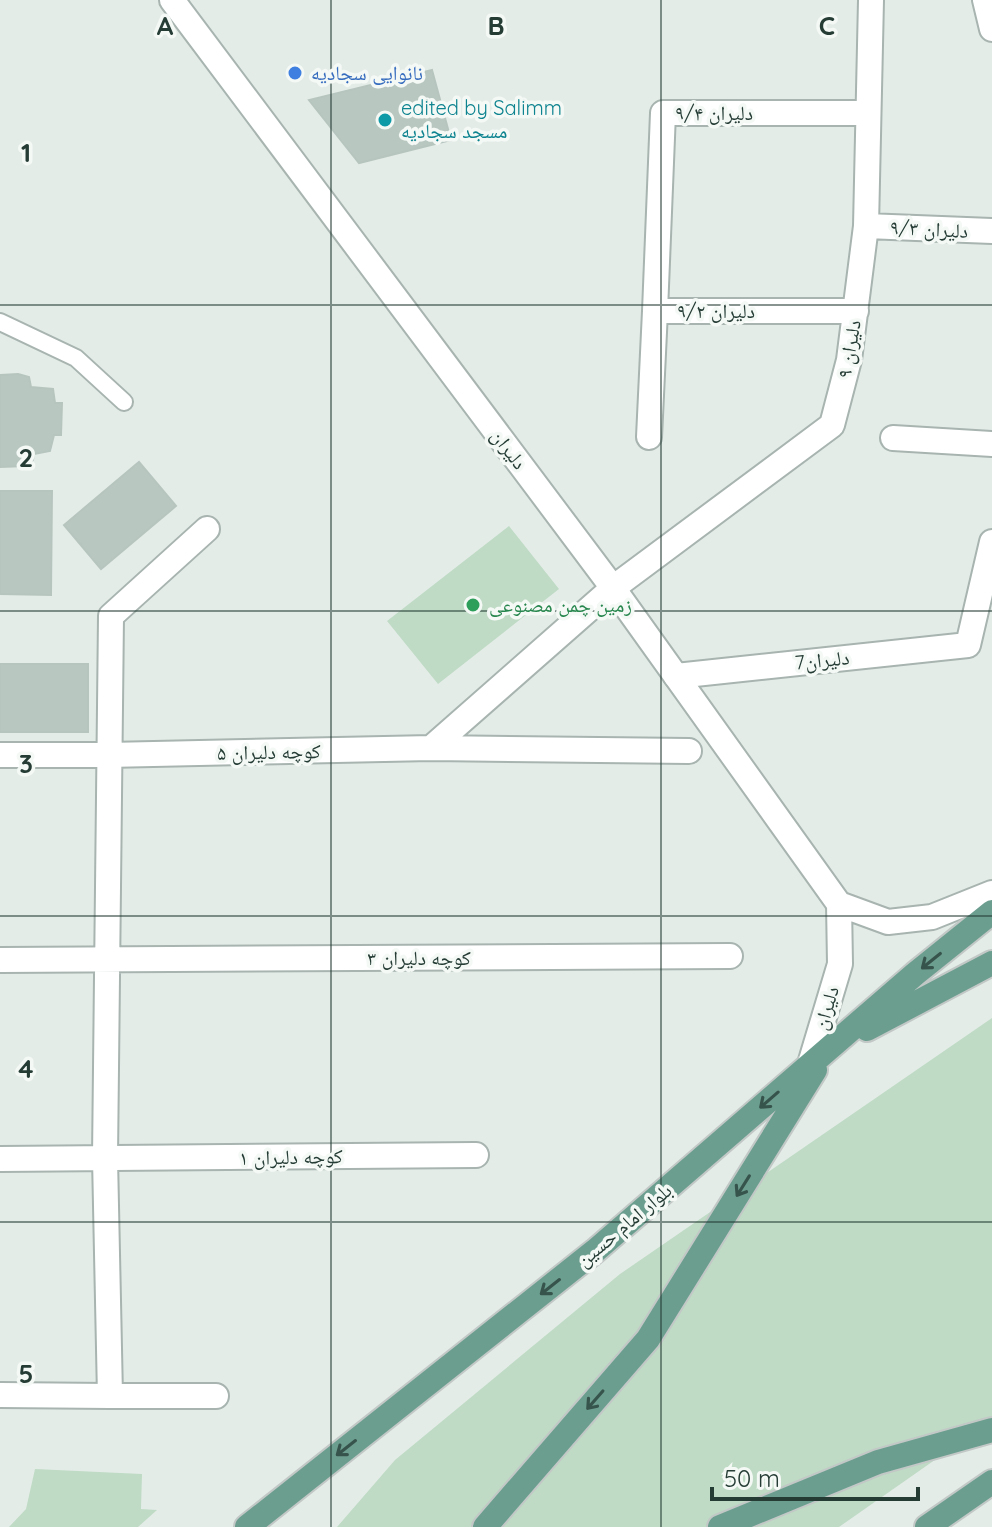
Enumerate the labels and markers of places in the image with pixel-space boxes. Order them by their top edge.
place label: نانوایی سجادیه [311,60,423,85]
marker: نانوایی سجادیه [286,64,304,82]
place label: edited by Salimm مسجد سجادیه [401,95,562,143]
marker: edited by Salimm مسجد سجادیه [376,111,394,129]
place label: زمین چمن مصنوعی [489,592,632,617]
marker: زمین چمن مصنوعی [464,596,482,614]

